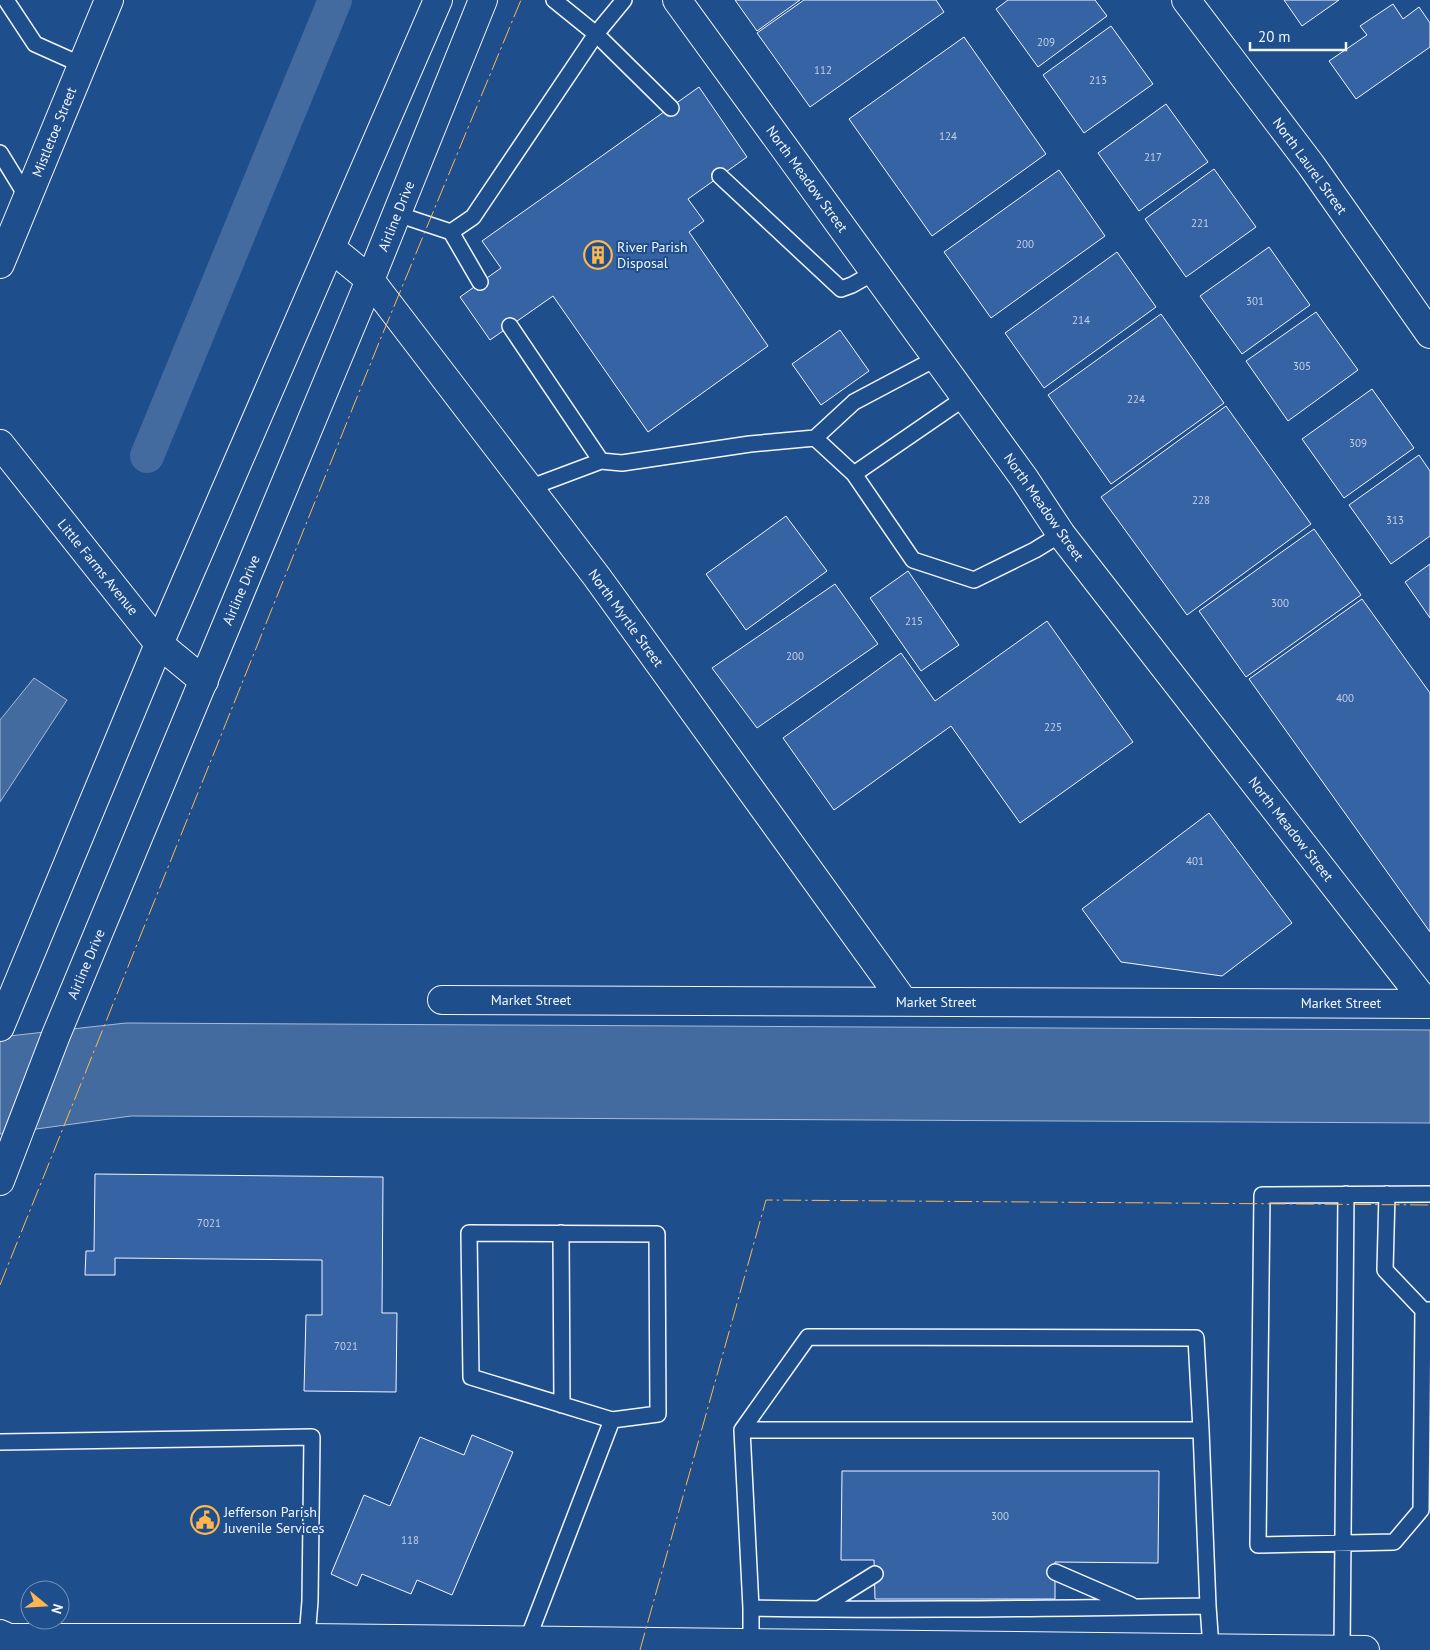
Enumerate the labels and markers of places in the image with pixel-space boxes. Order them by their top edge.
place label: River Parish Disposal [617,238,688,272]
building icon: River Parish Disposal [583,240,613,270]
place label: Jefferson Parish Juvenile Services [223,1503,325,1537]
public building icon: Jefferson Parish Juvenile Services [190,1505,220,1535]

